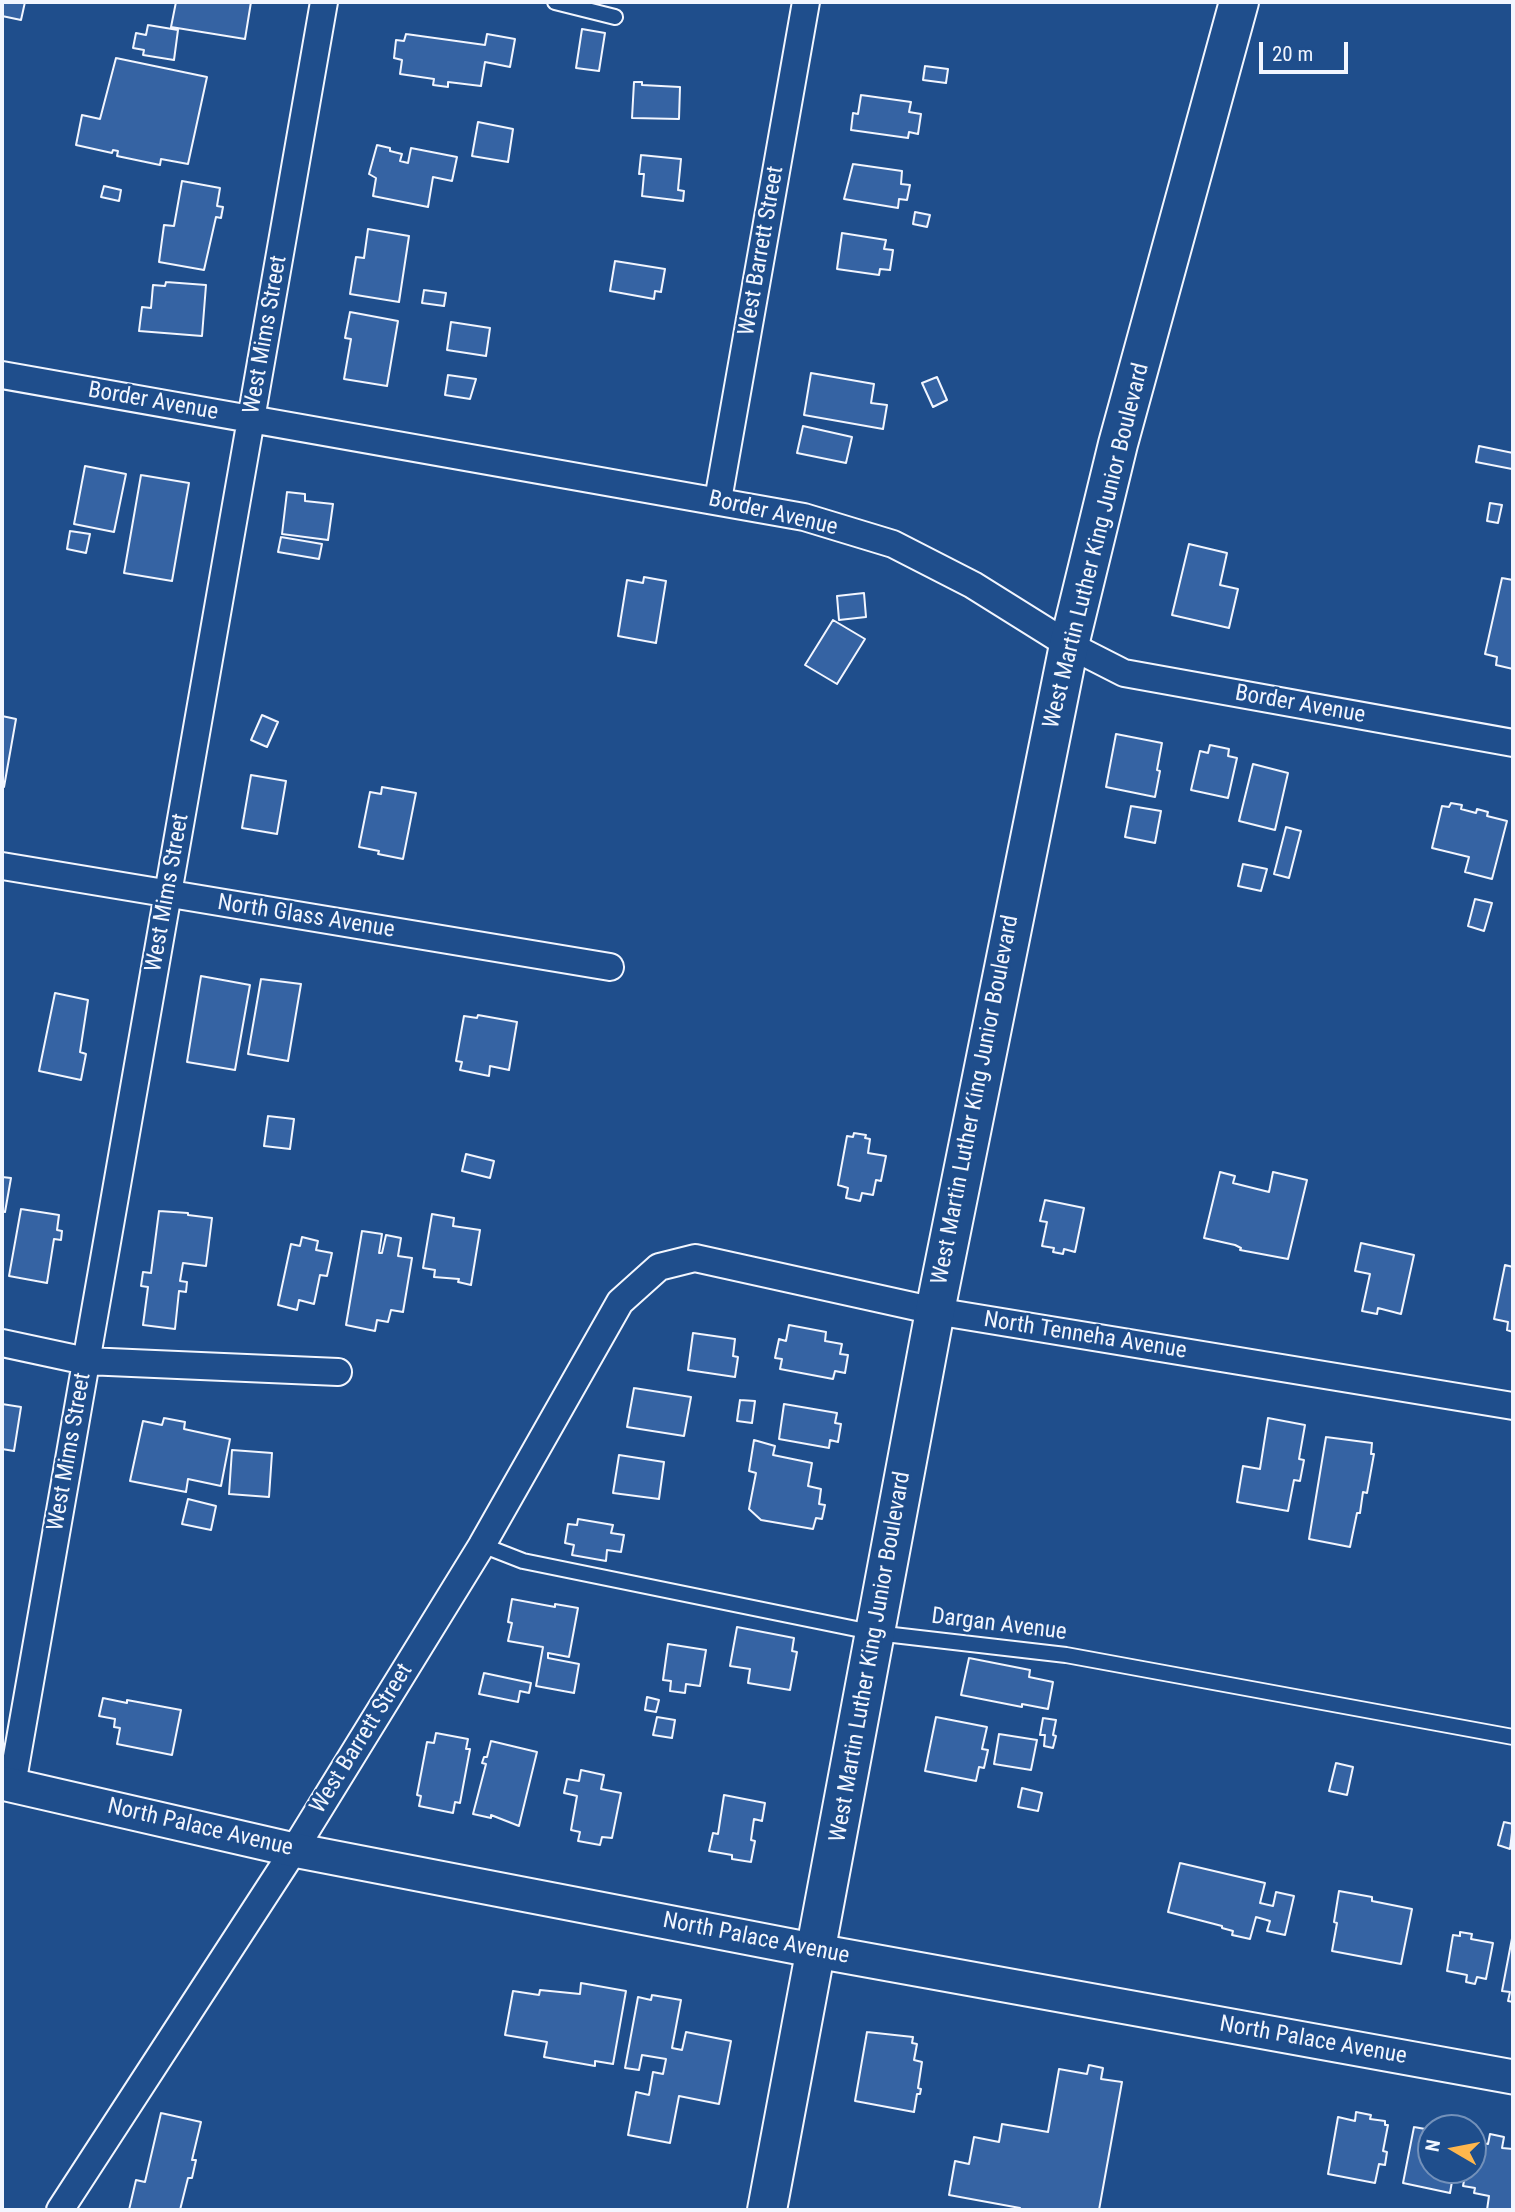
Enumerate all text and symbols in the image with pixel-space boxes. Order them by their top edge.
scale bar [1263,28,1352,72]
text: 20 m [1272,42,1313,66]
street label: West Barrett Street [734,164,790,338]
street label: West Mims Street [239,254,293,416]
street label: West Martin Luther King Junior Boulevard [1038,360,1156,732]
street label: Border Avenue [86,377,220,427]
street label: Border Avenue [706,486,840,542]
street label: Border Avenue [1233,680,1367,730]
street label: West Mims Street [141,812,195,974]
street label: North Glass Avenue [215,889,397,945]
street label: West Martin Luther King Junior Boulevard [927,913,1025,1287]
street label: North Tenneha Avenue [982,1306,1188,1366]
street label: West Mims Street [43,1371,97,1533]
street label: West Martin Luther King Junior Boulevard [825,1470,917,1844]
street label: Dargan Avenue [930,1603,1068,1647]
street label: West Barrett Street [305,1659,419,1819]
street label: North Palace Avenue [105,1793,295,1863]
street label: North Palace Avenue [660,1907,852,1971]
street label: North Palace Avenue [1217,2011,1409,2071]
north arrow [1417,2114,1487,2184]
text: N [1420,2138,1445,2153]

